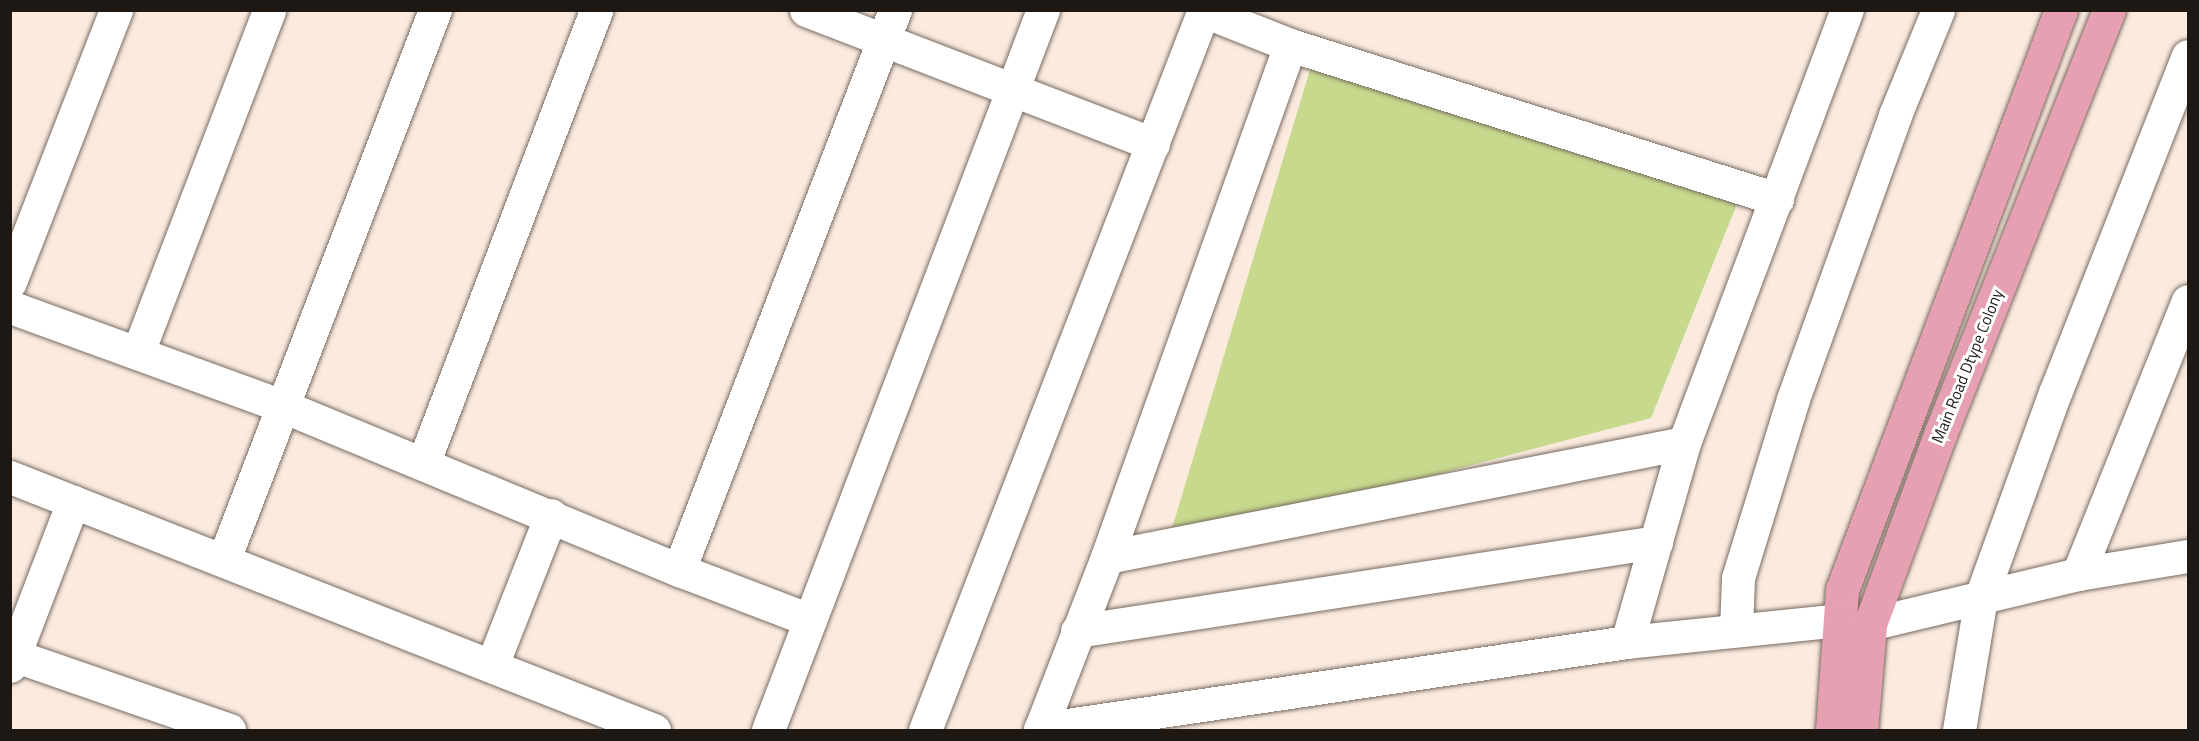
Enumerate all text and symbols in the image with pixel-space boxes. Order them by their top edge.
street label: Main Road Dtype Colony [1927,286,2007,446]

